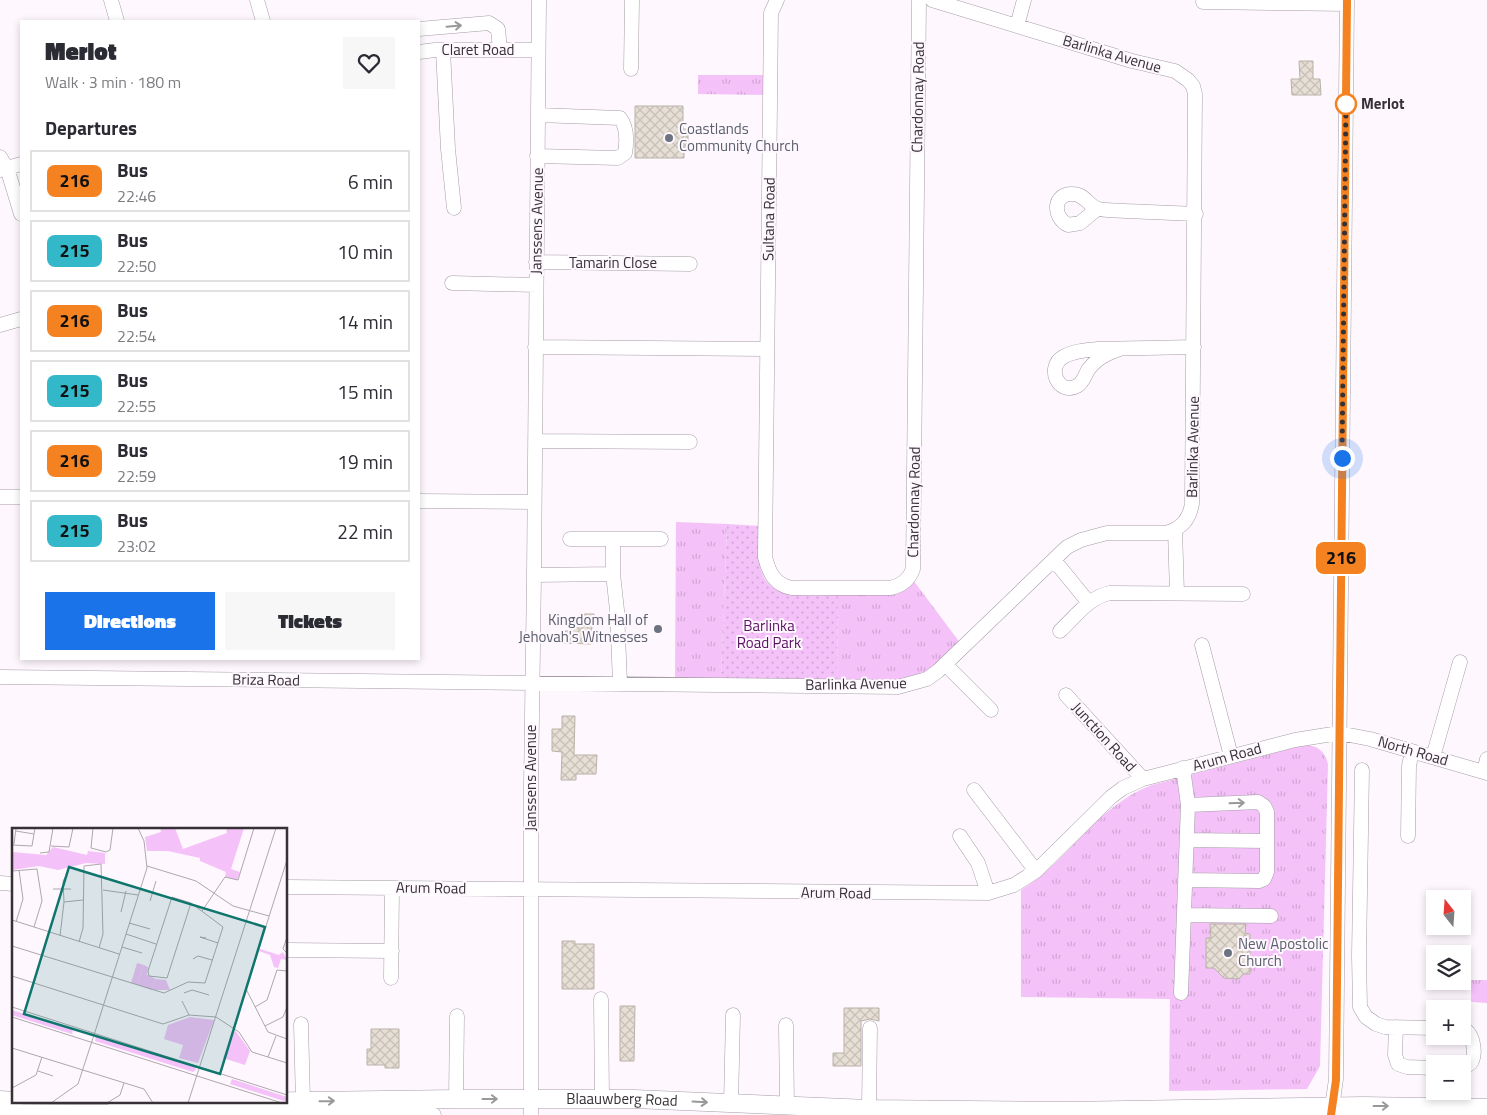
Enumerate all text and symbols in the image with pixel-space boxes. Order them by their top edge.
one-way arrow [446,21,462,31]
street label: Barlinka Avenue [1060,28,1164,79]
text: Merlot [45,33,117,69]
button: heart [343,37,395,89]
street label: Claret Road [442,38,514,61]
street label: Chardonnay Road [905,41,930,153]
text: Walk · 3 min · 180 m [45,70,181,94]
place label: Merlot [1361,92,1405,115]
marker: Merlot [1335,93,1357,115]
text: Departures [45,113,137,142]
place label: Coastlands Community Church [679,117,799,157]
marker: Coastlands Community Church [663,132,675,144]
text: Bus [117,155,148,184]
text: 216 [59,167,90,194]
text: 6 min [348,167,393,196]
street label: Janssens Avenue [524,167,549,275]
street label: Sultana Road [756,177,781,261]
text: 22:46 [117,184,156,208]
text: Bus [117,225,148,254]
text: 215 [59,237,90,264]
text: 10 min [337,237,393,266]
street label: Tamarin Close [569,251,657,274]
text: 22:50 [117,254,156,278]
text: Bus [117,295,148,324]
text: 216 [59,307,90,334]
text: 14 min [337,307,393,336]
text: 22:54 [117,324,156,348]
text: Bus [117,365,148,394]
text: 215 [59,377,90,404]
text: 15 min [337,377,393,406]
text: 22:55 [117,394,156,418]
street label: Barlinka Avenue [1180,396,1205,498]
text: Bus [117,435,148,464]
street label: Chardonnay Road [901,446,926,558]
your location [1330,446,1355,471]
text: 216 [59,447,90,474]
text: 19 min [337,447,393,476]
text: 22:59 [117,464,156,488]
text: Bus [117,505,148,534]
text: 215 [59,517,90,544]
text: 22 min [337,517,393,546]
text: 23:02 [117,534,156,558]
line badge: 216 [1312,542,1370,574]
text: 216 [1326,544,1356,571]
button: Directions [45,592,215,650]
button: Tickets [225,592,395,650]
place label: Kingdom Hall of Jehovah's Witnesses [519,608,648,648]
park label: Barlinka Road Park [737,614,801,654]
marker: Kingdom Hall of Jehovah's Witnesses [652,623,664,635]
street label: Briza Road [232,667,300,692]
street label: Barlinka Avenue [805,671,907,696]
street label: Junction Road [1067,697,1142,777]
street label: Janssens Avenue [519,725,542,831]
street label: North Road [1375,730,1451,772]
street label: Arum Road [1190,736,1264,777]
one-way arrow [1228,799,1244,808]
inset map [12,828,288,1102]
street label: Arum Road [396,875,466,900]
street label: Arum Road [801,880,871,905]
north arrow [1426,890,1471,935]
map controls [1426,890,1471,1100]
place label: New Apostolic Church [1238,932,1329,972]
button: layers [1426,945,1471,990]
marker: New Apostolic Church [1222,947,1234,959]
button: + [1426,1000,1471,1045]
button: − [1426,1055,1471,1100]
street label: Blaauwberg Road [566,1087,678,1112]
one-way arrow [481,1094,497,1104]
one-way arrow [318,1096,335,1106]
one-way arrow [691,1098,707,1107]
one-way arrow [1373,1101,1389,1111]

